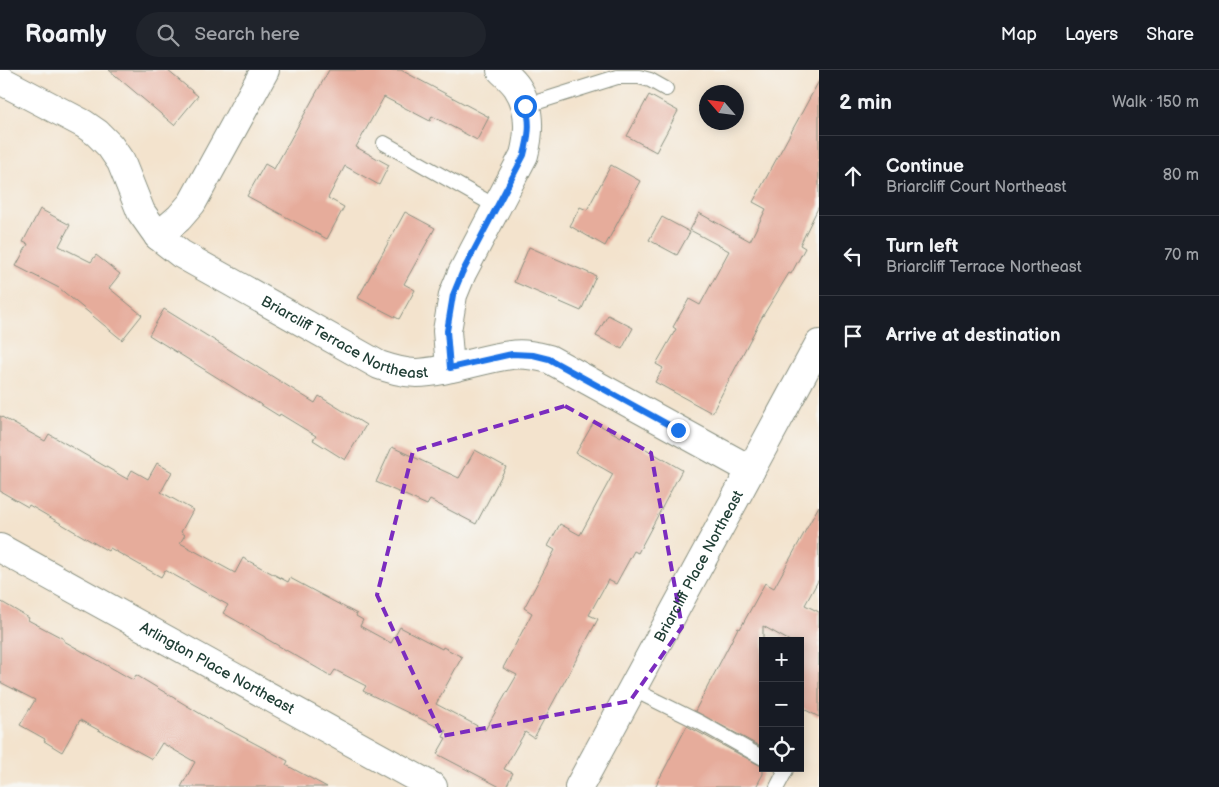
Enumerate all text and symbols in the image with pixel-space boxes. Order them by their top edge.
search box [136,12,486,57]
text: Roamly [25,20,106,49]
icon: search [154,21,182,49]
text: Search here [194,23,300,46]
text: Map [1001,24,1037,45]
text: Layers [1065,24,1118,45]
text: Share [1146,24,1194,45]
north arrow [699,85,744,130]
text: 2 min [839,90,892,115]
text: Walk · 150 m [1112,93,1199,112]
route start [514,95,537,118]
text: Continue [886,155,964,178]
icon: ahead [839,162,867,190]
text: 80 m [1163,166,1199,185]
text: Briarcliff Court Northeast [886,178,1066,197]
text: Turn left [886,235,958,258]
icon: left [839,242,867,270]
text: 70 m [1164,246,1199,265]
text: Briarcliff Terrace Northeast [886,258,1082,277]
street label: Briarcliff Terrace Northeast [258,291,429,383]
icon: arrive [839,322,867,350]
text: Arrive at destination [886,324,1061,347]
route end [667,419,690,442]
street label: Briarcliff Place Northeast [650,487,748,645]
street label: Arlington Place Northeast [136,618,298,718]
map controls [759,637,804,772]
button: + [759,637,804,682]
button: − [759,682,804,727]
button: locate [759,727,804,772]

